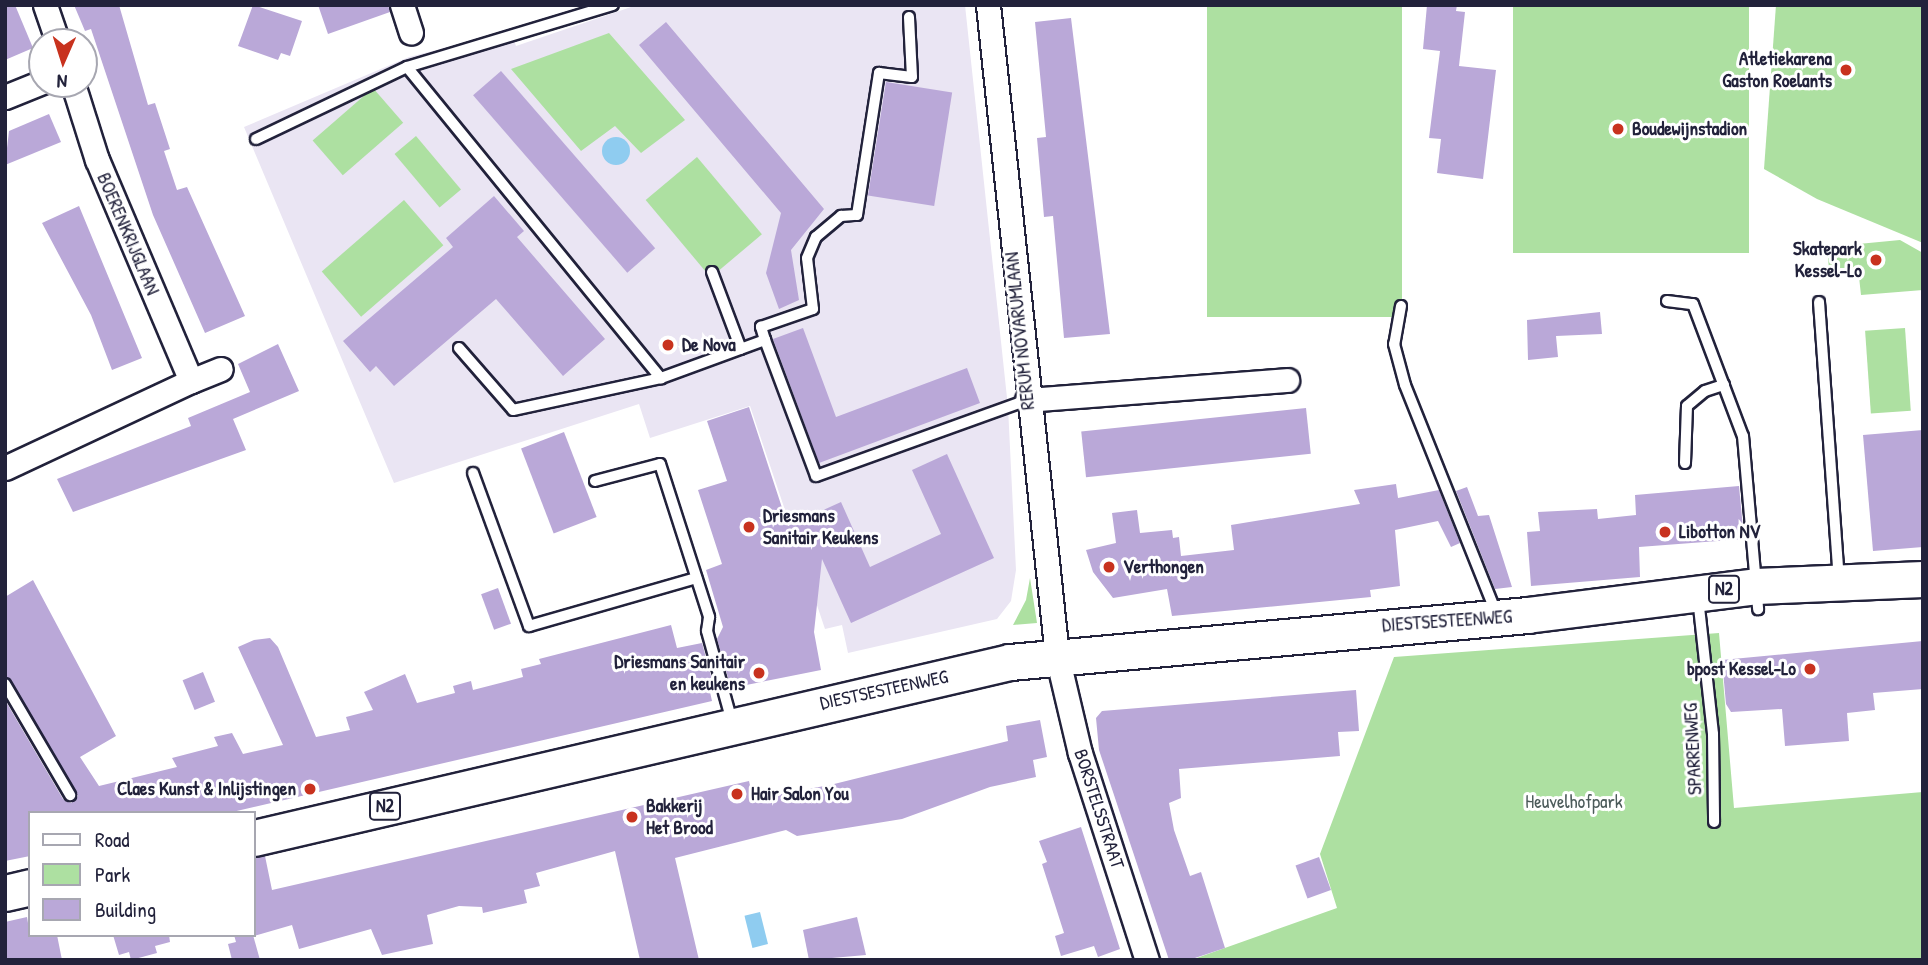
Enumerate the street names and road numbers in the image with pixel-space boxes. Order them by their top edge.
street label: BOERENKRIJGLAAN [92,169,164,299]
street label: RERUM NOVARUMLAAN [1000,251,1040,411]
road number: N2 [1706,574,1742,604]
street label: DIESTSESTEENWEG [1381,605,1513,637]
street label: DIESTSESTEENWEG [818,665,950,715]
street label: SPARRENWEG [1679,702,1707,796]
street label: BORSTELSSTRAAT [1069,746,1129,872]
road number: N2 [368,792,402,820]

